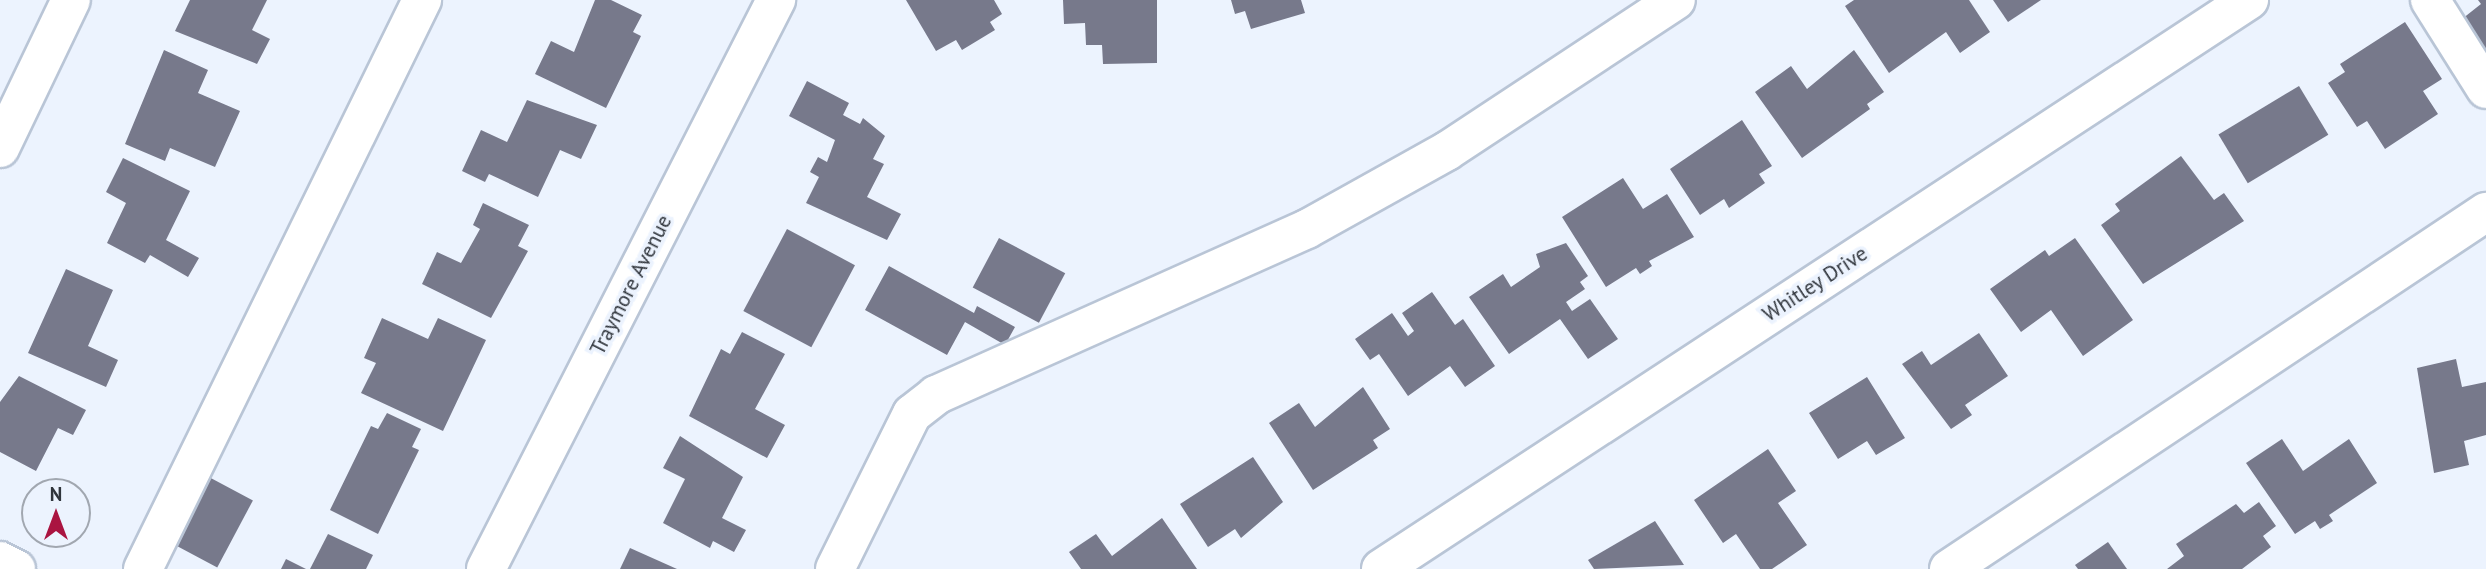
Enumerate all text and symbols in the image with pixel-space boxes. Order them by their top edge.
street label: Traymore Avenue [585,211,677,359]
street label: Whitley Drive [1758,241,1872,327]
north arrow [21,478,91,548]
text: N [50,482,62,506]

